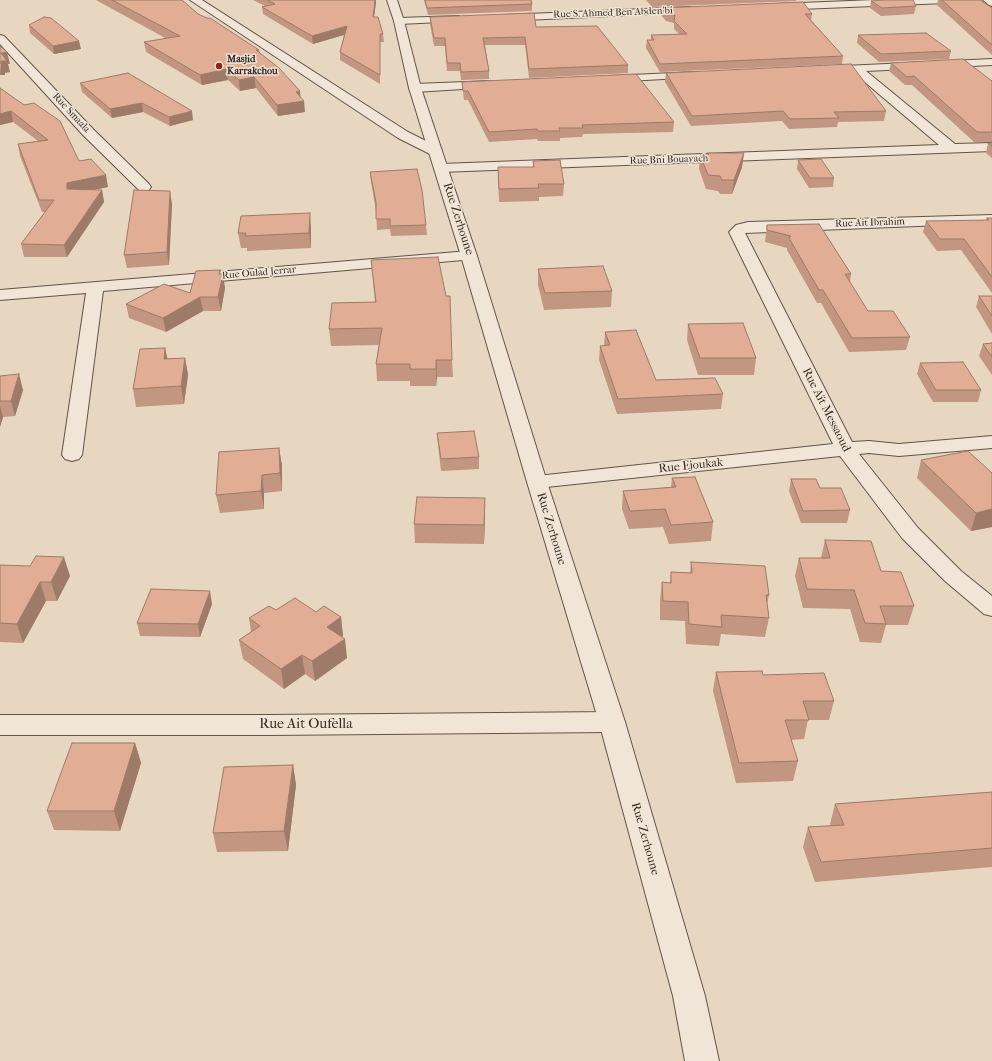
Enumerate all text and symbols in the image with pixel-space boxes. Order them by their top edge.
street label: Rue S. Ahmed Ben Abden'bi [553,5,673,21]
place label: Masjid Karrakchou [227,54,278,78]
marker: Masjid Karrakchou [214,61,224,71]
street label: Rue Smaala [50,91,92,135]
street label: Rue Bni Bouayach [630,153,708,167]
street label: Rue Zerhoune [440,181,476,257]
street label: Rue Ait Ibrahim [835,216,905,230]
street label: Rue Oulad Jerrar [221,264,297,282]
street label: Rue Aït Messaoud [799,366,853,454]
street label: Rue Ejoukak [658,455,724,477]
street label: Rue Zerhoune [533,491,569,567]
street label: Rue Ait Oufella [259,717,353,733]
street label: Rue Zerhoune [628,801,662,877]

